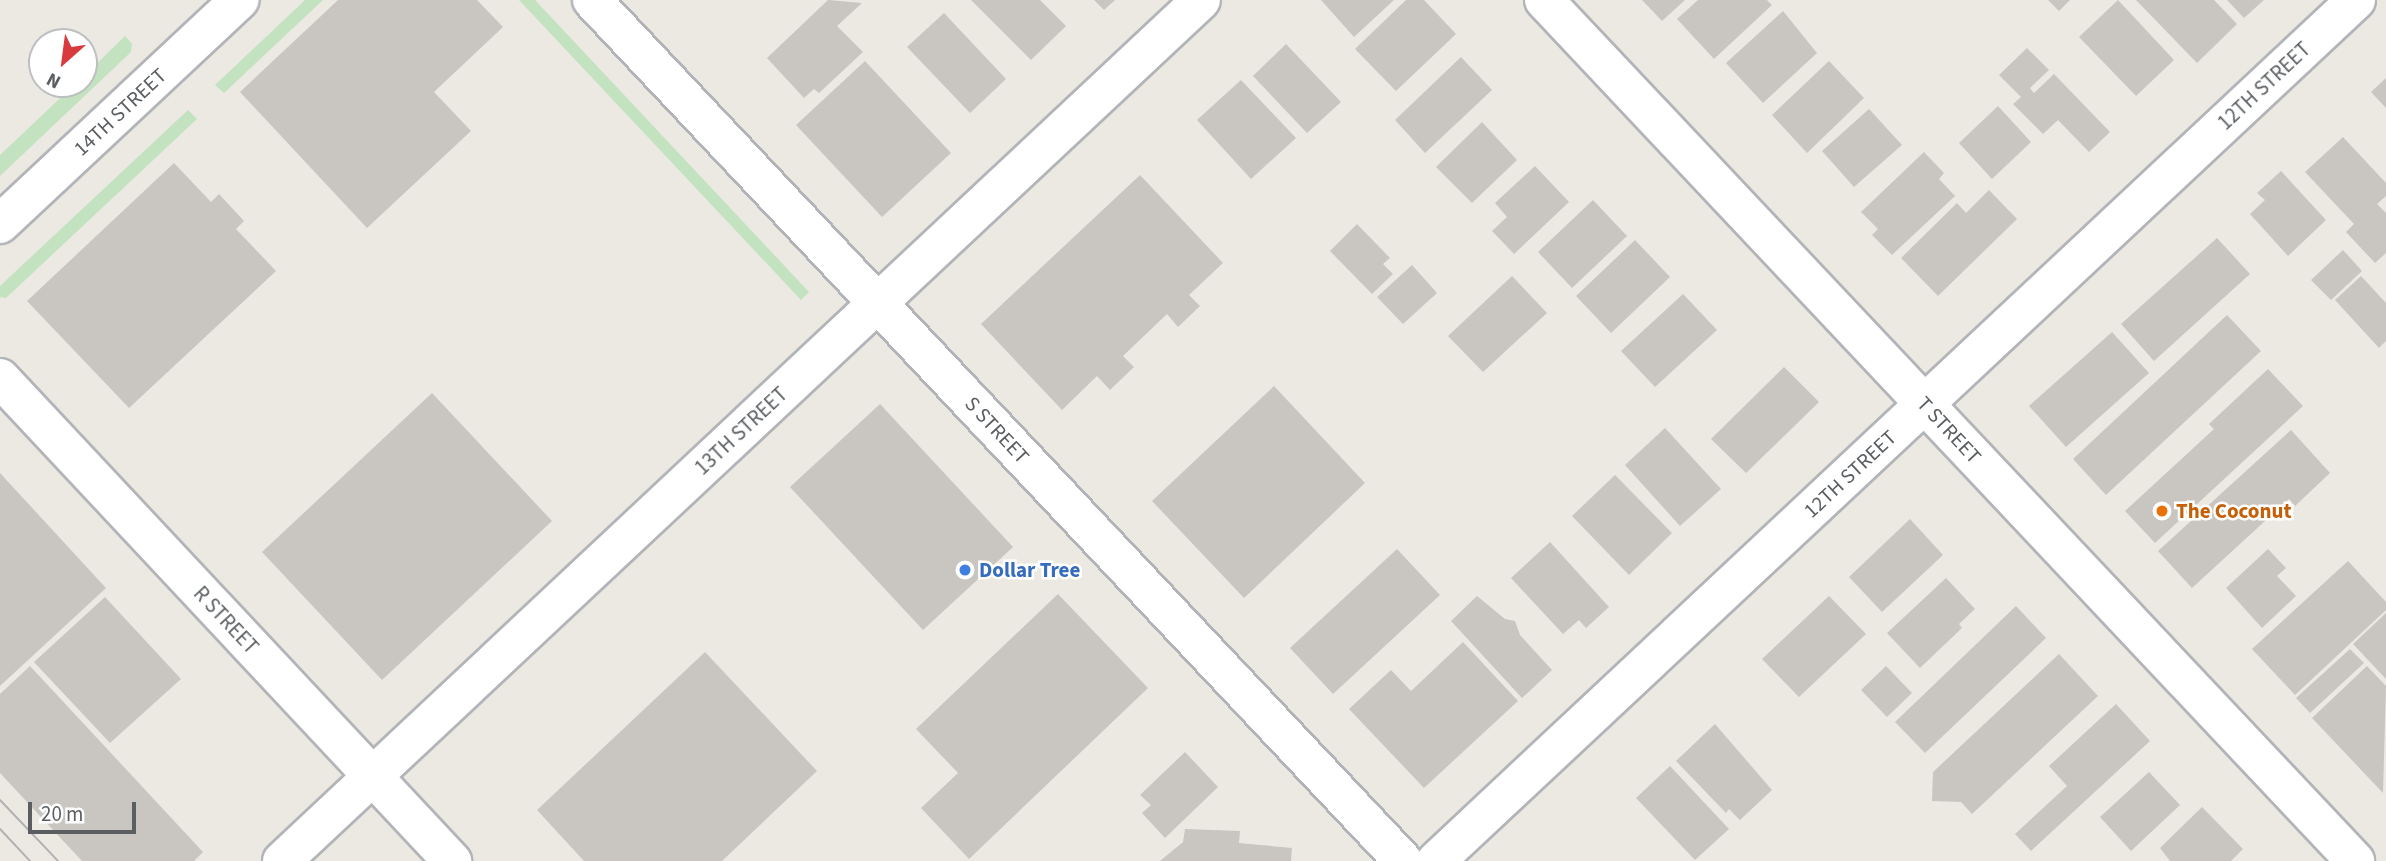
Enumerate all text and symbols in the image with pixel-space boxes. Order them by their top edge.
north arrow [28,28,98,98]
street label: 12TH STREET [2212,37,2316,135]
street label: 14TH STREET [68,63,172,161]
text: N [42,65,66,95]
street label: 13TH STREET [689,382,793,480]
street label: S STREET [960,391,1034,469]
street label: T STREET [1912,391,1986,469]
street label: 12TH STREET [1798,425,1902,523]
place label: The Coconut [2176,498,2292,524]
marker: The Coconut [2154,503,2170,519]
place label: Dollar Tree [979,557,1080,583]
marker: Dollar Tree [957,562,973,578]
street label: R STREET [188,581,264,659]
scale bar [32,788,140,832]
text: 20 m [41,799,83,829]

